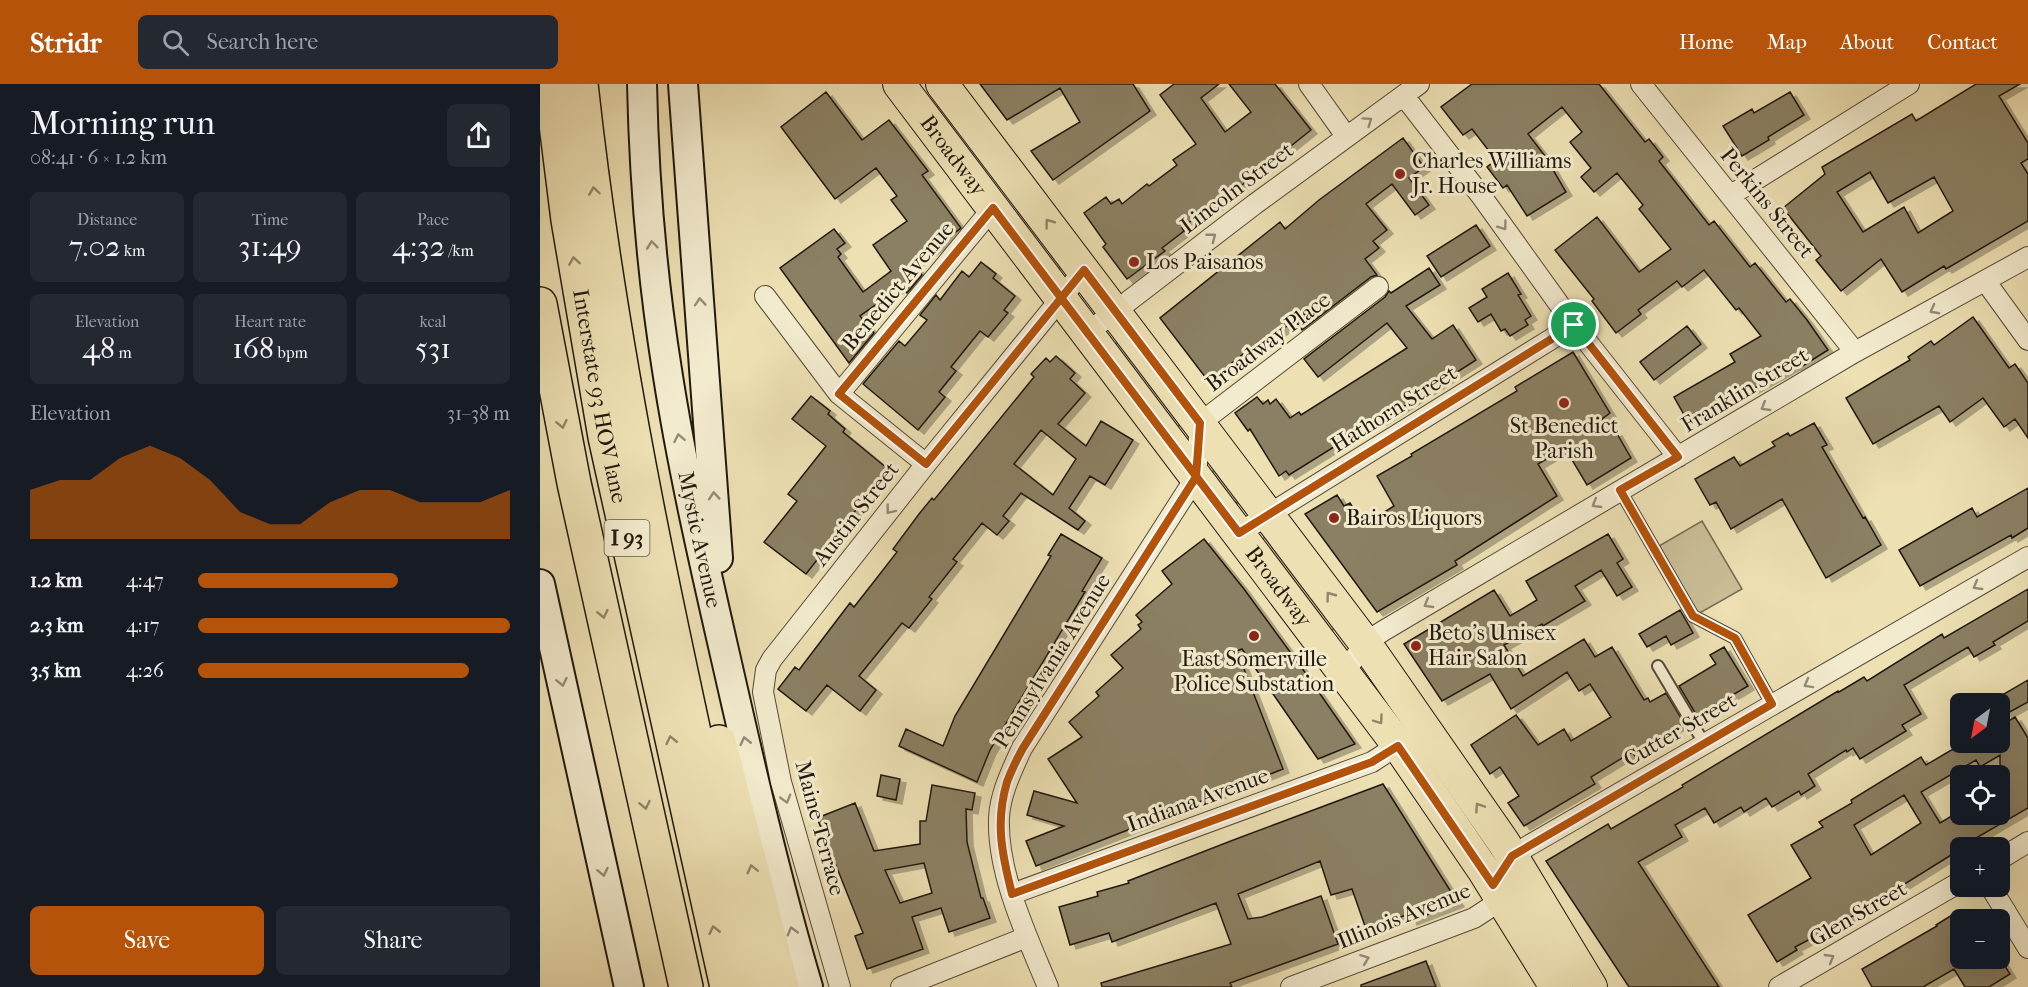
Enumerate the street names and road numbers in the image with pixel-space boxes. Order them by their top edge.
street label: Broadway [914,110,993,202]
street label: Lincoln Street [1175,137,1299,239]
street label: Perkins Street [1715,143,1819,263]
street label: Benedict Avenue [837,216,960,356]
street label: Interstate 93 HOV lane [567,287,632,506]
street label: Broadway Place [1201,287,1335,397]
street label: Franklin Street [1677,342,1813,438]
street label: Hathorn Street [1326,360,1462,458]
street label: Austin Street [807,457,905,572]
street label: Mystic Avenue [672,469,727,611]
road number: I 93 [604,520,650,556]
street label: Broadway [1240,541,1318,633]
street label: Pennsylvania Avenue [988,569,1116,753]
street label: Cutter Street [1619,687,1741,773]
street label: Maine Terrace [790,758,850,898]
street label: Indiana Avenue [1124,762,1272,838]
street label: Glen Street [1805,876,1911,952]
street label: Illinois Avenue [1334,877,1474,955]

